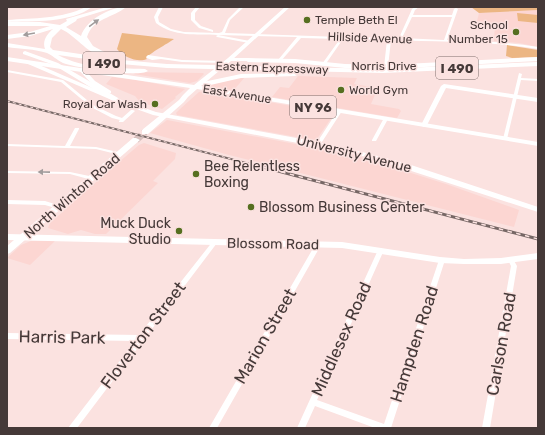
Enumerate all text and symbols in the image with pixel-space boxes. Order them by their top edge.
place label: Temple Beth El [315,13,398,27]
marker: Temple Beth El [302,15,312,25]
place label: School Number 15 [448,18,508,46]
one-way arrow [89,19,100,27]
marker: School Number 15 [511,27,521,37]
street label: Hillside Avenue [327,30,413,46]
one-way arrow [23,31,35,37]
road number: I 490 [83,52,125,74]
road number: I 490 [436,57,478,79]
street label: Eastern Expressway [215,59,329,77]
street label: Norris Drive [351,59,417,73]
street label: East Avenue [202,82,273,106]
place label: World Gym [349,83,408,97]
marker: World Gym [336,85,346,95]
road number: NY 96 [290,96,336,118]
place label: Royal Car Wash [63,97,147,111]
marker: Royal Car Wash [150,99,160,109]
street label: University Avenue [295,132,413,177]
street label: North Winton Road [20,150,124,242]
place label: Bee Relentless Boxing [204,158,300,191]
one-way arrow [37,169,50,175]
marker: Bee Relentless Boxing [191,169,201,179]
place label: Blossom Business Center [259,199,425,216]
marker: Blossom Business Center [246,202,256,212]
place label: Muck Duck Studio [100,215,172,248]
marker: Muck Duck Studio [174,226,184,236]
street label: Blossom Road [227,235,319,253]
street label: Floverton Street [96,277,190,392]
street label: Middlesex Road [307,279,375,399]
street label: Hampden Road [386,283,442,405]
street label: Marion Street [230,284,301,387]
street label: Carlson Road [482,291,520,397]
street label: Harris Park [18,326,106,348]

